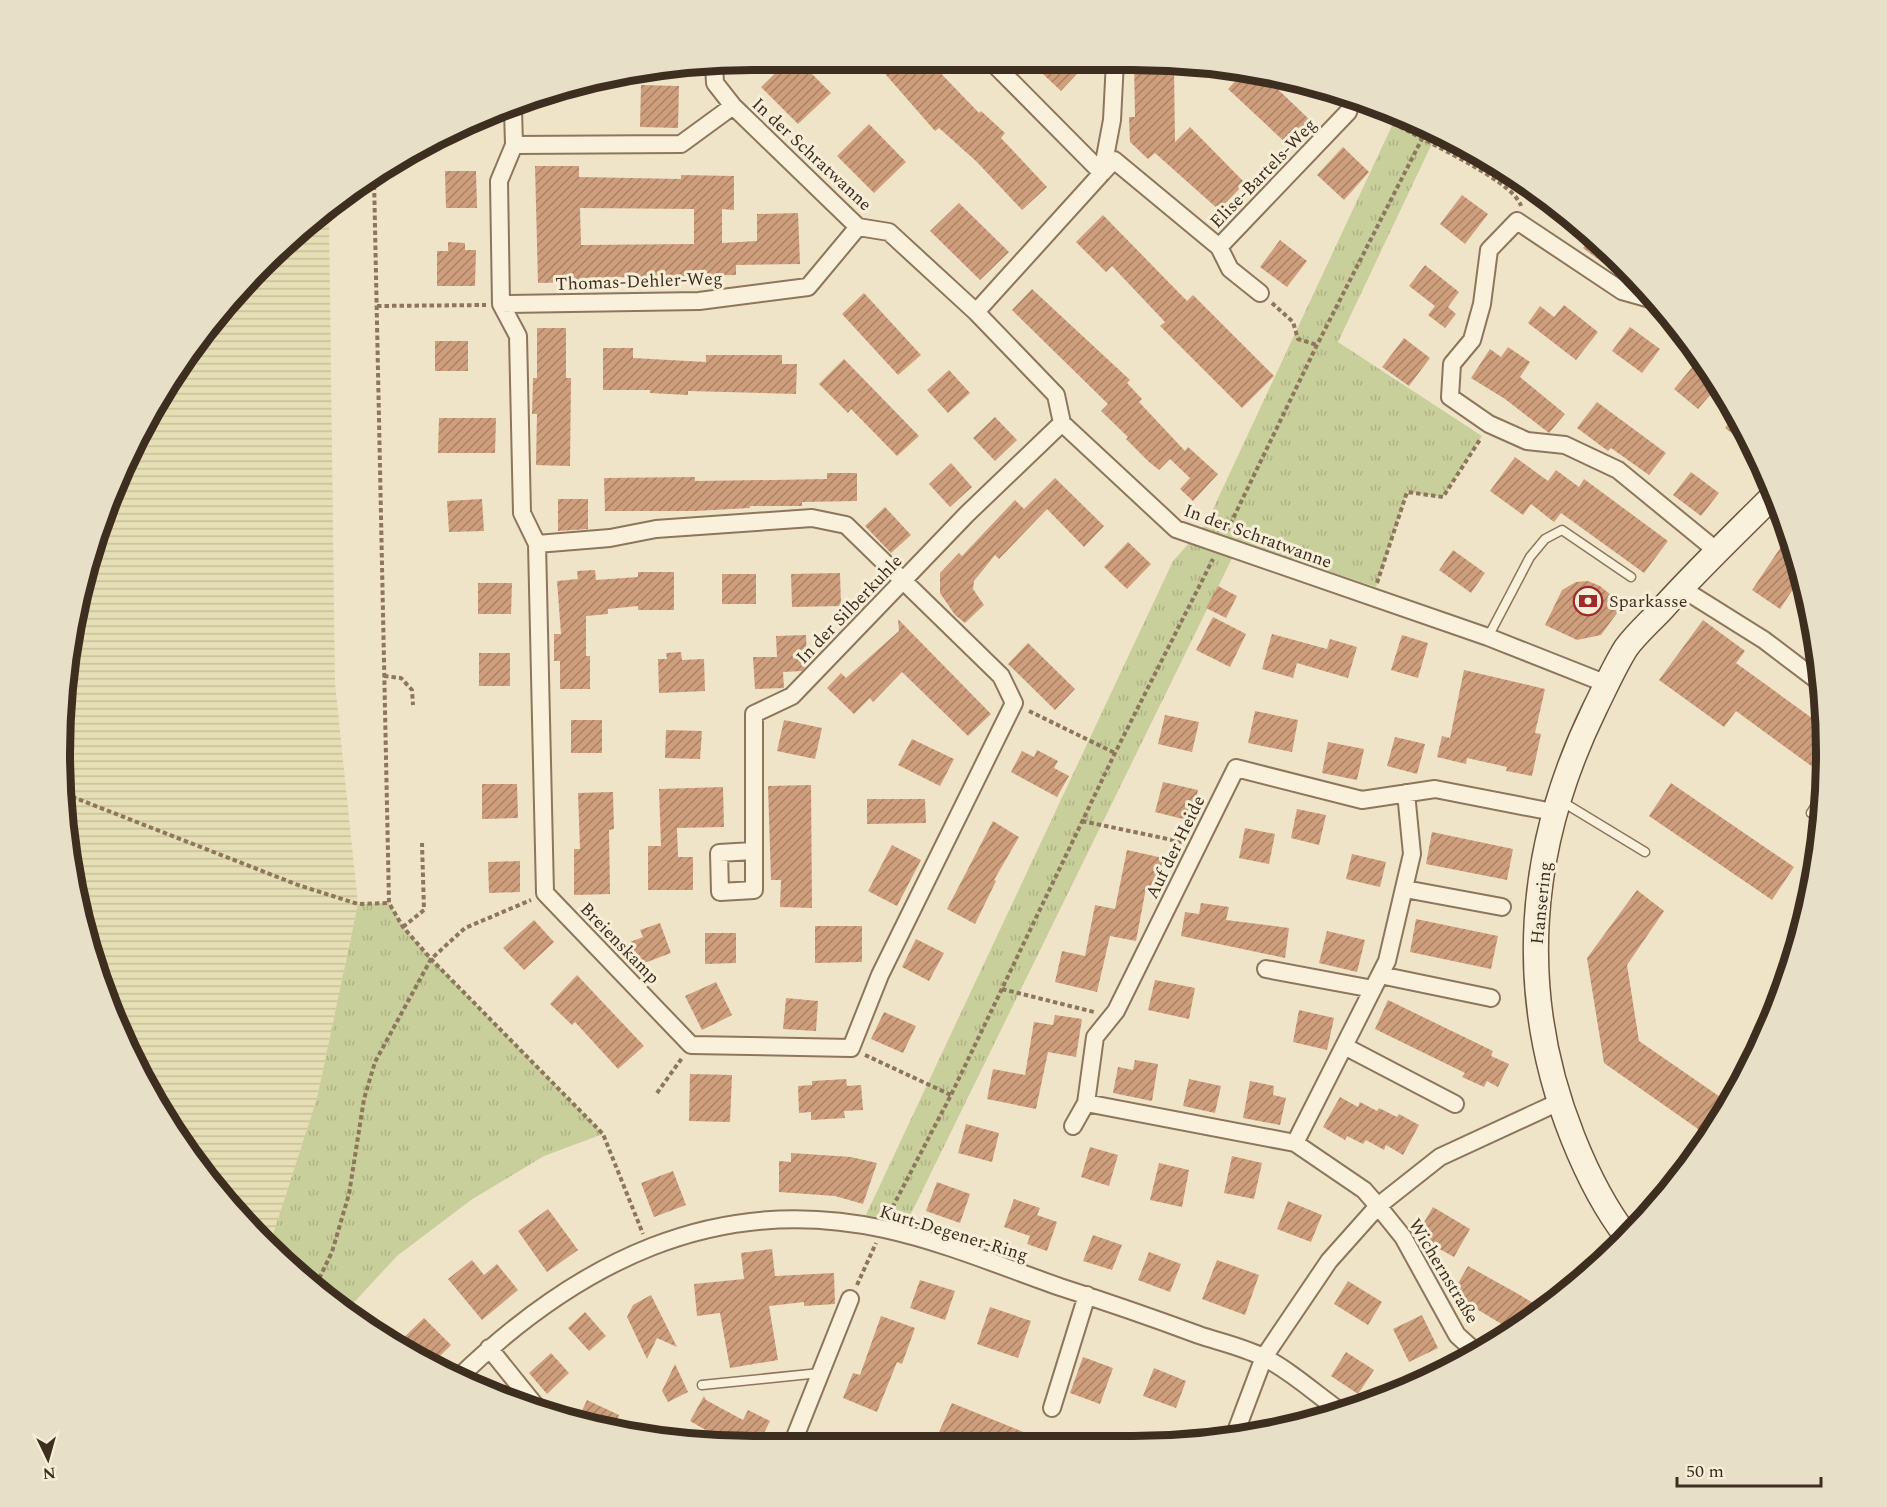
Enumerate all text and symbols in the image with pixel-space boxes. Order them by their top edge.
street label: In der Schratwanne [745,91,878,217]
street label: Elise-Bartels-Weg [1204,112,1323,235]
street label: Thomas-Dehler-Weg [555,265,723,298]
street label: In der Schratwanne [1180,497,1336,576]
street label: In der Silberkuhle [790,548,909,670]
bank icon: Sparkasse [1572,585,1604,617]
place label: Sparkasse [1609,588,1687,615]
street label: Auf der Heide [1139,791,1212,903]
street label: Hansering [1524,860,1559,946]
street label: Breienskamp [574,896,666,990]
street label: Kurt-Degener-Ring [876,1198,1031,1269]
street label: Wichernstraße [1402,1214,1486,1329]
north arrow [18,1429,78,1489]
scale bar [1677,1450,1821,1488]
text: 50 m [1686,1458,1724,1485]
text: N [42,1460,57,1485]

